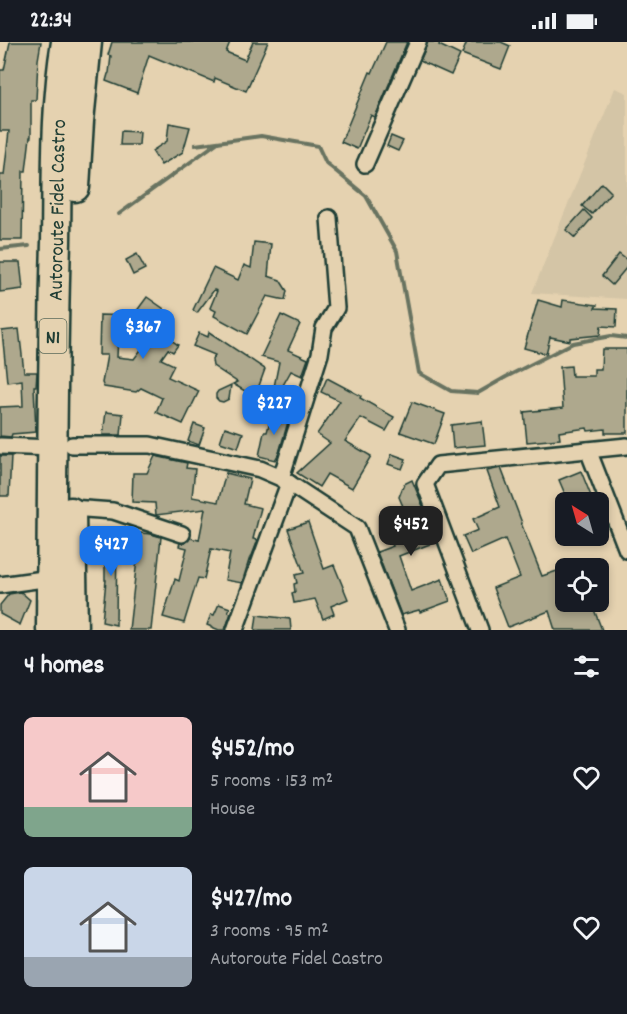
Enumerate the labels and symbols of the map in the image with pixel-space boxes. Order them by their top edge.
street label: Autoroute Fidel Castro [42,119,76,301]
pin: $367 [107,309,179,360]
road number: N1 [40,319,66,353]
pin: $227 [238,385,310,436]
north arrow [555,492,609,546]
pin: $452 [375,506,447,557]
pin: $427 [75,526,147,577]

